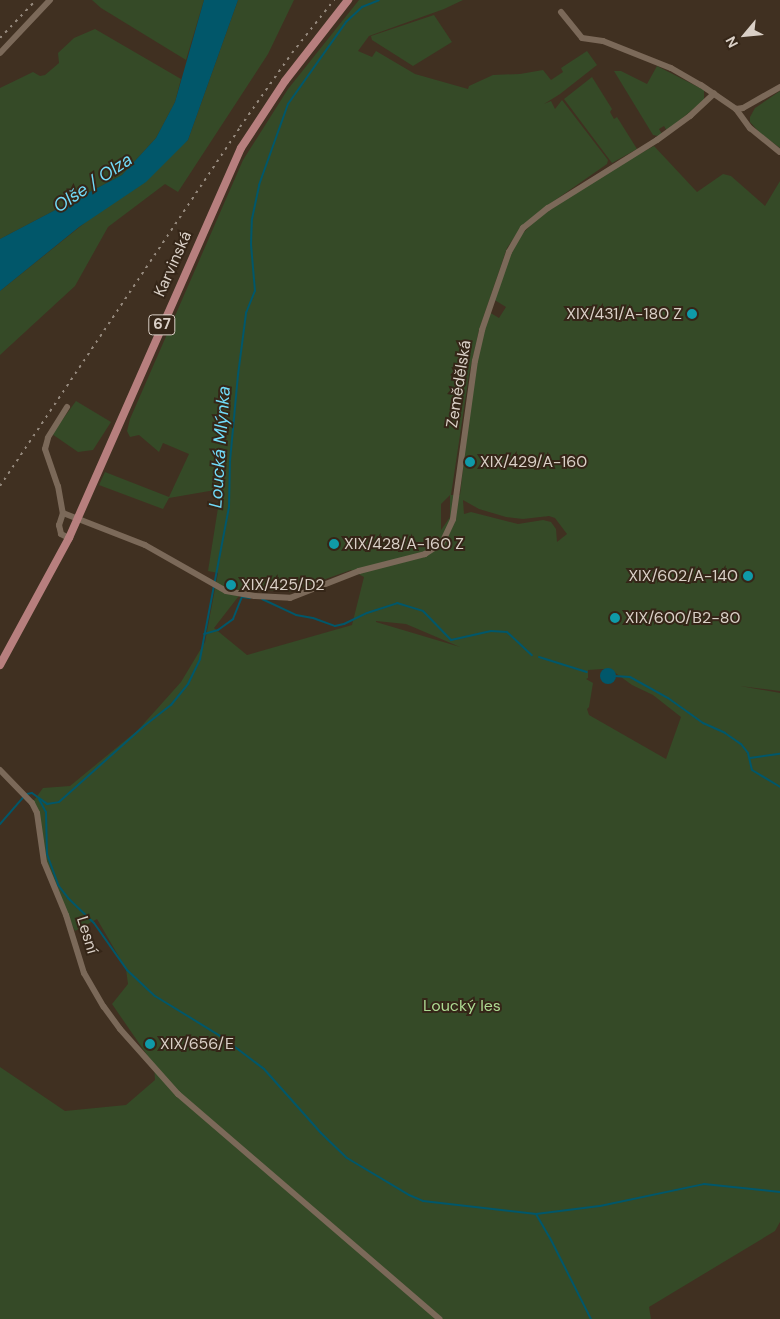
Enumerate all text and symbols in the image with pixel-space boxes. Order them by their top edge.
north arrow [720,10,770,60]
text: N [721,33,742,51]
water label: Olše / Olza [49,149,137,217]
street label: Karvinská [150,228,196,300]
place label: XIX/431/A-180 Z [566,304,682,324]
marker: XIX/431/A-180 Z [686,308,698,320]
road number: 67 [148,312,176,338]
street label: Zemědělská [443,339,475,429]
water label: Loucká Mlýnka [205,385,235,509]
place label: XIX/429/A-160 [480,452,587,472]
marker: XIX/429/A-160 [464,456,476,468]
place label: XIX/428/A-160 Z [344,534,464,554]
marker: XIX/428/A-160 Z [328,538,340,550]
place label: XIX/602/A-140 [628,566,738,586]
marker: XIX/602/A-140 [742,570,754,582]
place label: XIX/425/D2 [241,575,325,595]
marker: XIX/425/D2 [225,579,237,591]
place label: XIX/600/B2-80 [625,608,741,628]
marker: XIX/600/B2-80 [609,612,621,624]
street label: Lesní [72,914,102,956]
park label: Loucký les [423,996,501,1016]
place label: XIX/656/E [160,1034,234,1054]
marker: XIX/656/E [144,1038,156,1050]

